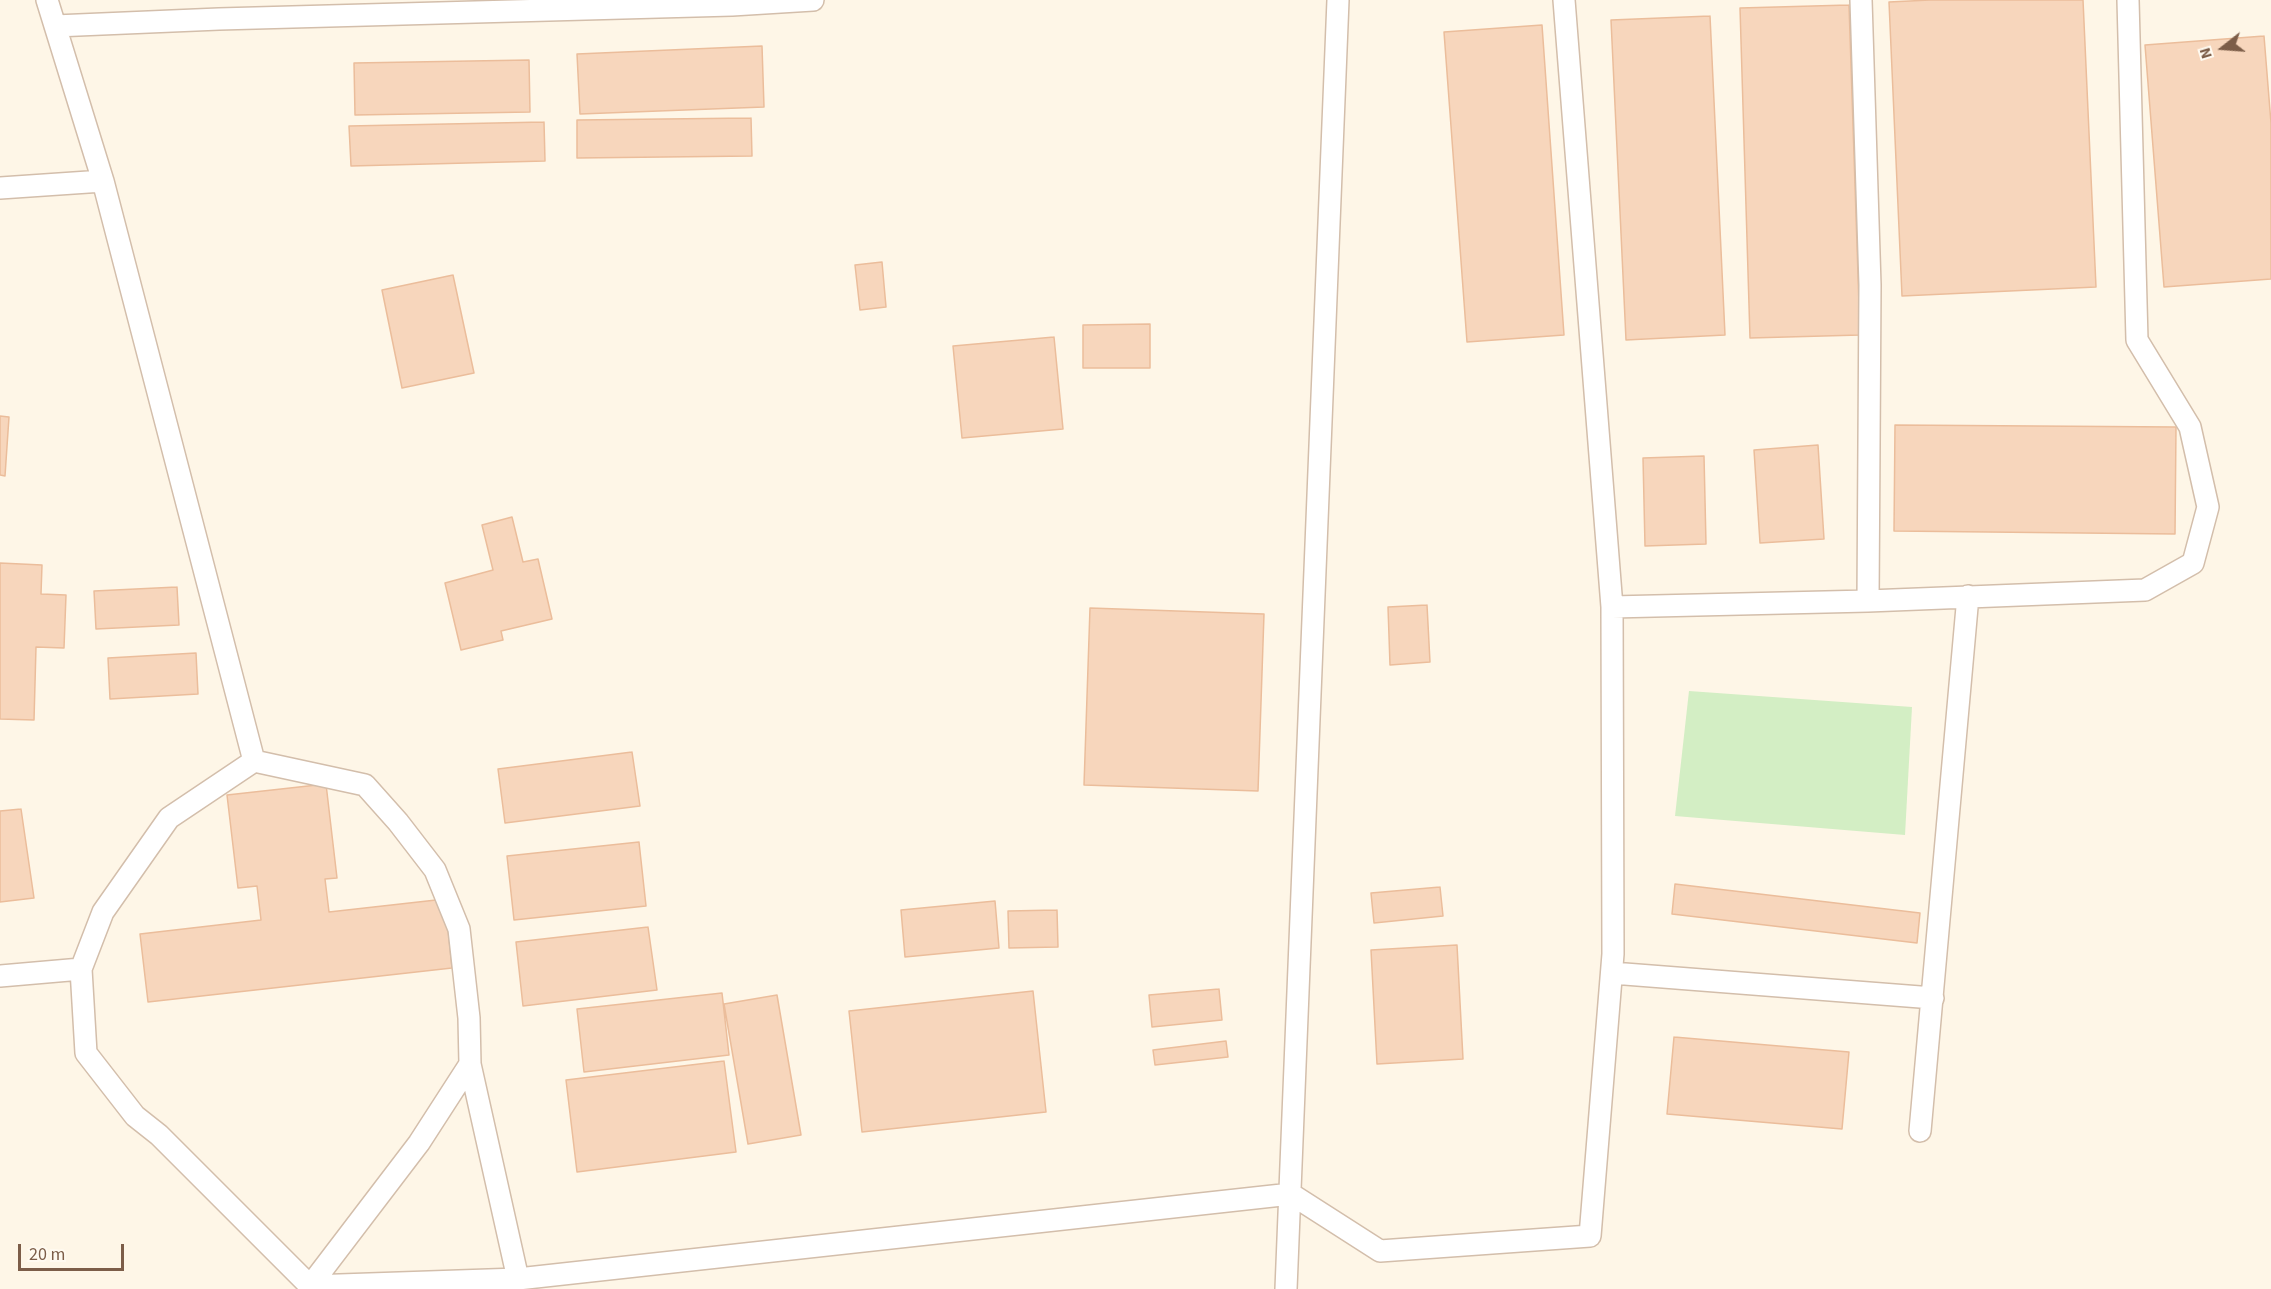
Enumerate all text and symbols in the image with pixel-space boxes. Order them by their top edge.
north arrow [2193,18,2253,78]
text: N [2194,45,2218,62]
scale bar [21,1232,128,1270]
text: 20 m [29,1242,65,1267]

